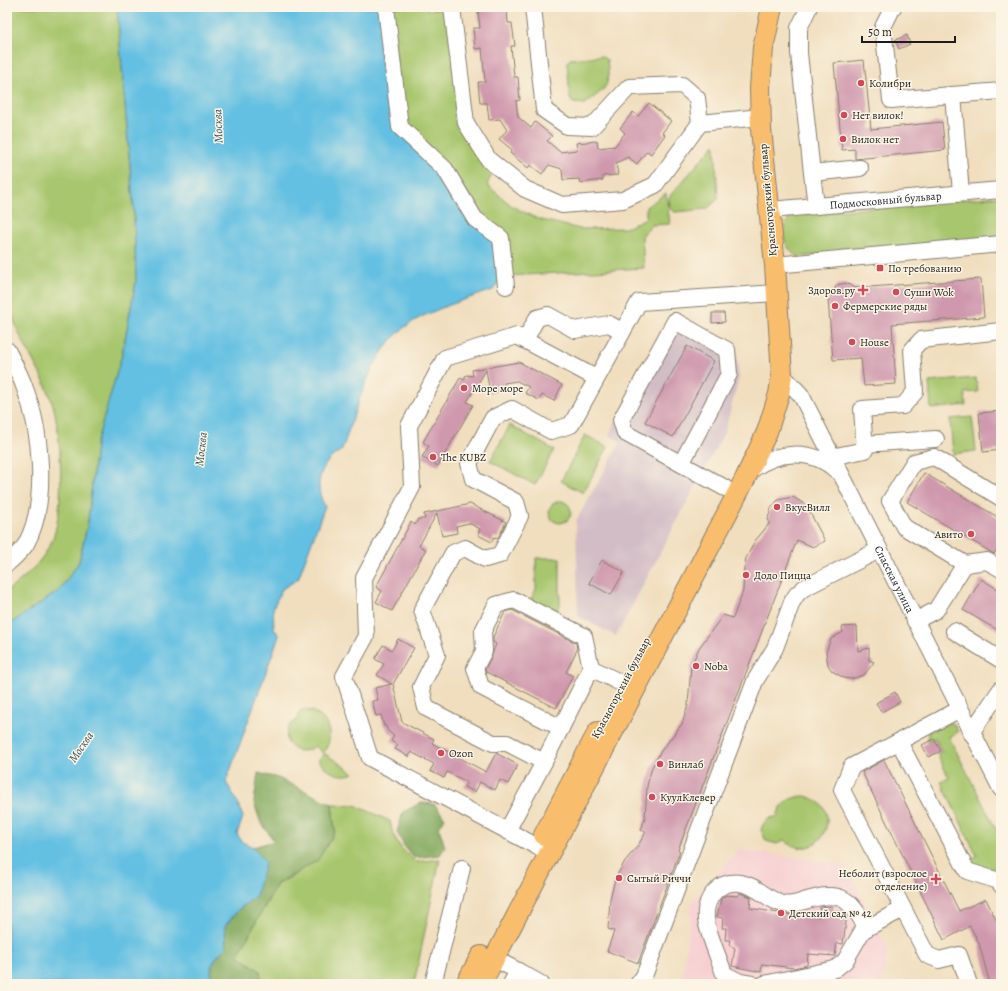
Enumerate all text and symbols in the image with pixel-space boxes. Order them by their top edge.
scale bar [862,18,955,44]
text: 50 m [868,24,892,40]
place label: Колибри [869,76,911,91]
marker: Колибри [856,78,866,88]
water label: Москва [209,108,227,143]
place label: Нет вилок! [852,108,904,123]
marker: Нет вилок! [839,110,849,120]
place label: Вилок нет [851,132,899,147]
marker: Вилок нет [838,134,848,144]
street label: Красногорский бульвар [756,143,780,257]
street label: Подмосковный бульвар [829,188,942,212]
place label: По требованию [888,261,962,276]
marker: По требованию [875,263,885,273]
place label: Здоров.ру [808,283,856,298]
marker: Здоров.ру [858,285,868,295]
place label: Суши Wok [904,285,954,300]
marker: Суши Wok [891,287,901,297]
place label: Фермерские ряды [843,299,927,314]
marker: Фермерские ряды [830,301,840,311]
place label: House [860,335,889,350]
marker: House [847,337,857,347]
place label: Море море [472,381,523,396]
marker: Море море [459,383,469,393]
water label: Москва [191,431,211,467]
place label: The KUBZ [441,450,486,465]
marker: The KUBZ [428,452,438,462]
place label: ВкусВилл [785,500,831,515]
marker: ВкусВилл [772,502,782,512]
place label: Авито [934,527,963,542]
marker: Авито [966,529,976,539]
street label: Спасская улица [871,543,918,616]
place label: Додо Пицца [754,568,812,583]
marker: Додо Пицца [741,570,751,580]
street label: Красногорский бульвар [588,634,654,741]
place label: Noba [704,659,729,674]
marker: Noba [691,661,701,671]
water label: Москва [65,728,97,766]
place label: Ozon [449,746,473,761]
marker: Ozon [436,748,446,758]
place label: Винлаб [668,757,704,772]
marker: Винлаб [655,759,665,769]
place label: КуулКлевер [660,790,716,805]
marker: КуулКлевер [647,792,657,802]
place label: Неболит (взрослое отделение) [838,866,927,894]
place label: Сытый Риччи [627,871,691,886]
marker: Сытый Риччи [614,873,624,883]
marker: Неболит (взрослое отделение) [930,873,942,885]
place label: Детский сад № 42 [789,906,872,921]
marker: Детский сад № 42 [776,908,786,918]

